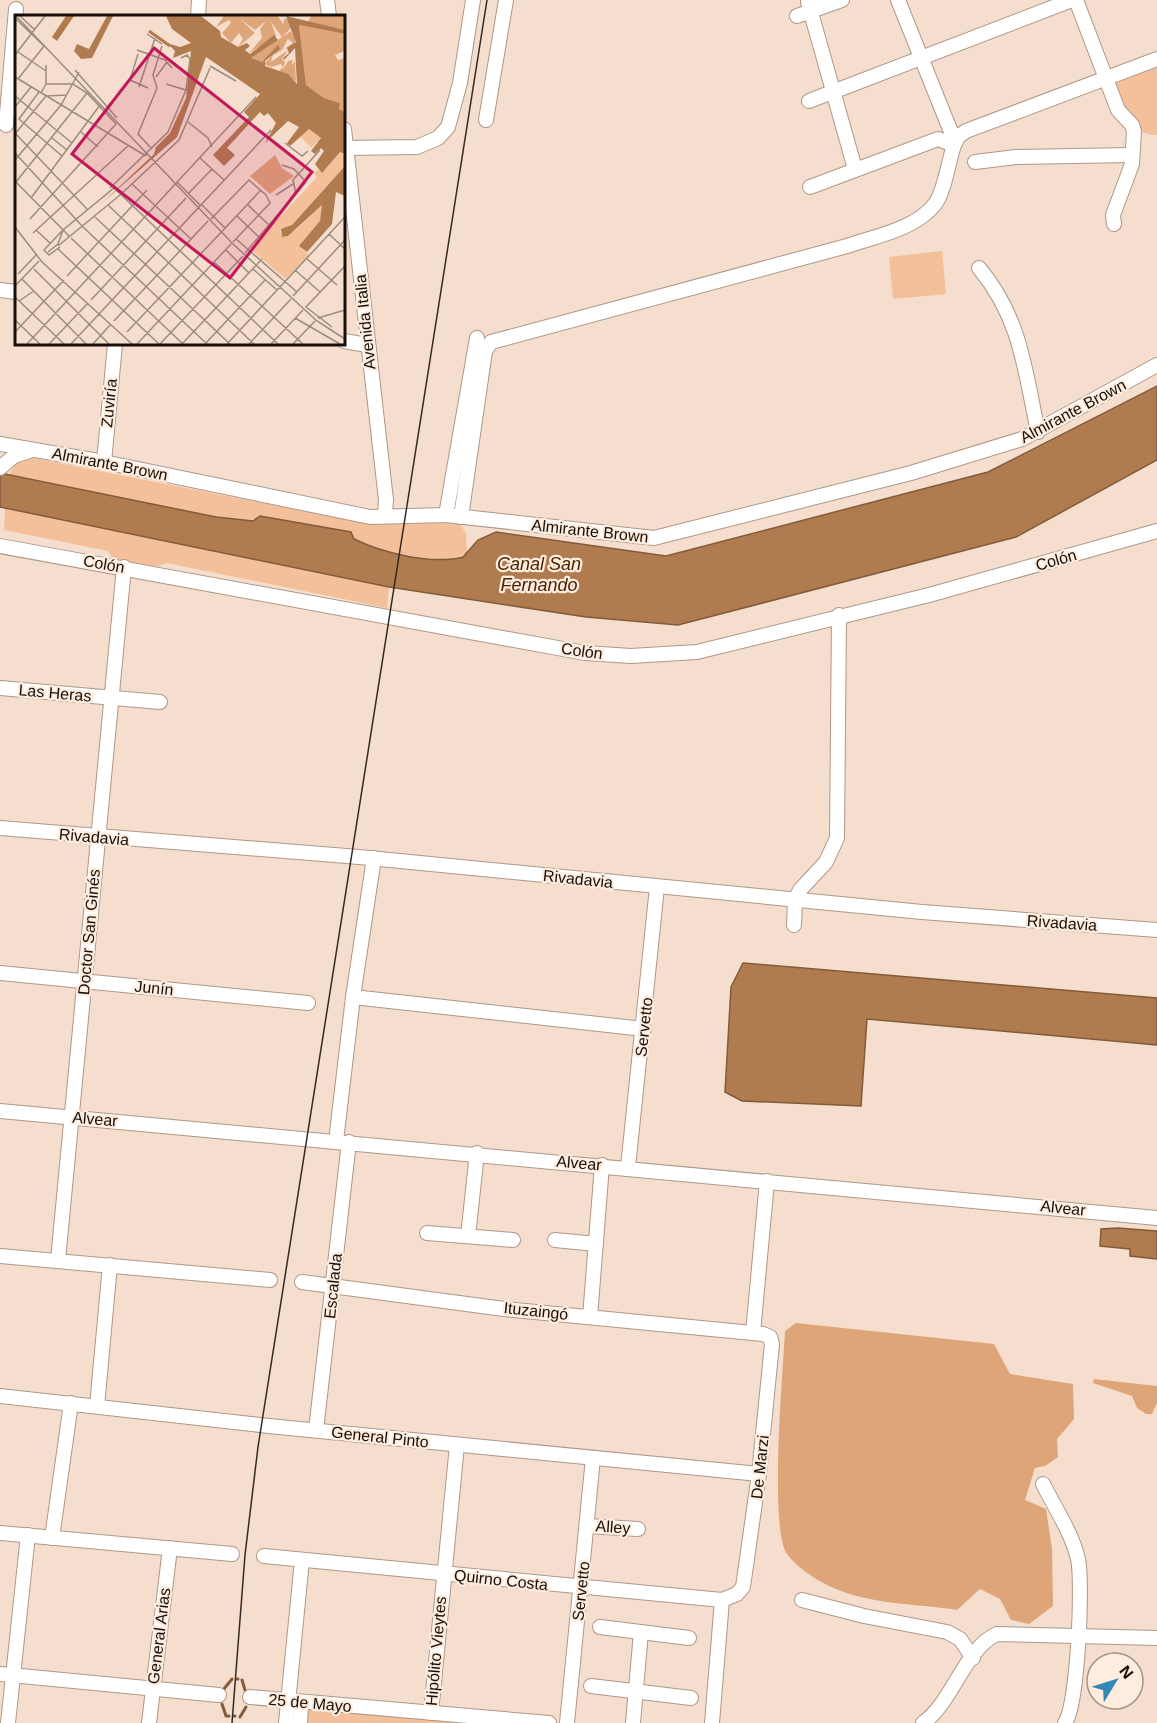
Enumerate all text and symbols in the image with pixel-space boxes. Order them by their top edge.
inset map [15,15,345,345]
street label: Avenida Italia [352,273,378,371]
street label: Almirante Brown [1017,376,1129,446]
street label: Zuviría [98,378,120,428]
street label: Almirante Brown [51,444,169,484]
street label: Almirante Brown [531,516,649,546]
street label: Colón [1034,546,1078,574]
street label: Colón [82,552,126,576]
water label: Canal San Fernando [497,554,581,595]
street label: Colón [560,640,604,662]
street label: Las Heras [18,681,92,705]
street label: Rivadavia [58,825,130,849]
street label: Rivadavia [542,867,614,891]
street label: Doctor San Ginés [75,868,103,996]
street label: Rivadavia [1026,912,1098,934]
street label: Junín [134,978,174,998]
street label: Servetto [632,996,656,1058]
street label: Alvear [72,1109,119,1130]
street label: Alvear [556,1153,603,1174]
street label: Alvear [1040,1197,1087,1219]
street label: Escalada [321,1252,345,1320]
street label: Ituzaingó [503,1299,569,1323]
street label: General Pinto [330,1423,430,1451]
street label: De Marzi [748,1434,772,1500]
street label: Alley [595,1517,631,1537]
street label: Servetto [569,1560,593,1622]
street label: Quirno Costa [453,1567,549,1593]
street label: General Arias [145,1587,173,1685]
street label: Hipólito Vieytes [423,1595,449,1707]
north arrow [1085,1651,1145,1711]
text: N [1116,1662,1137,1682]
street label: 25 de Mayo [268,1691,352,1715]

